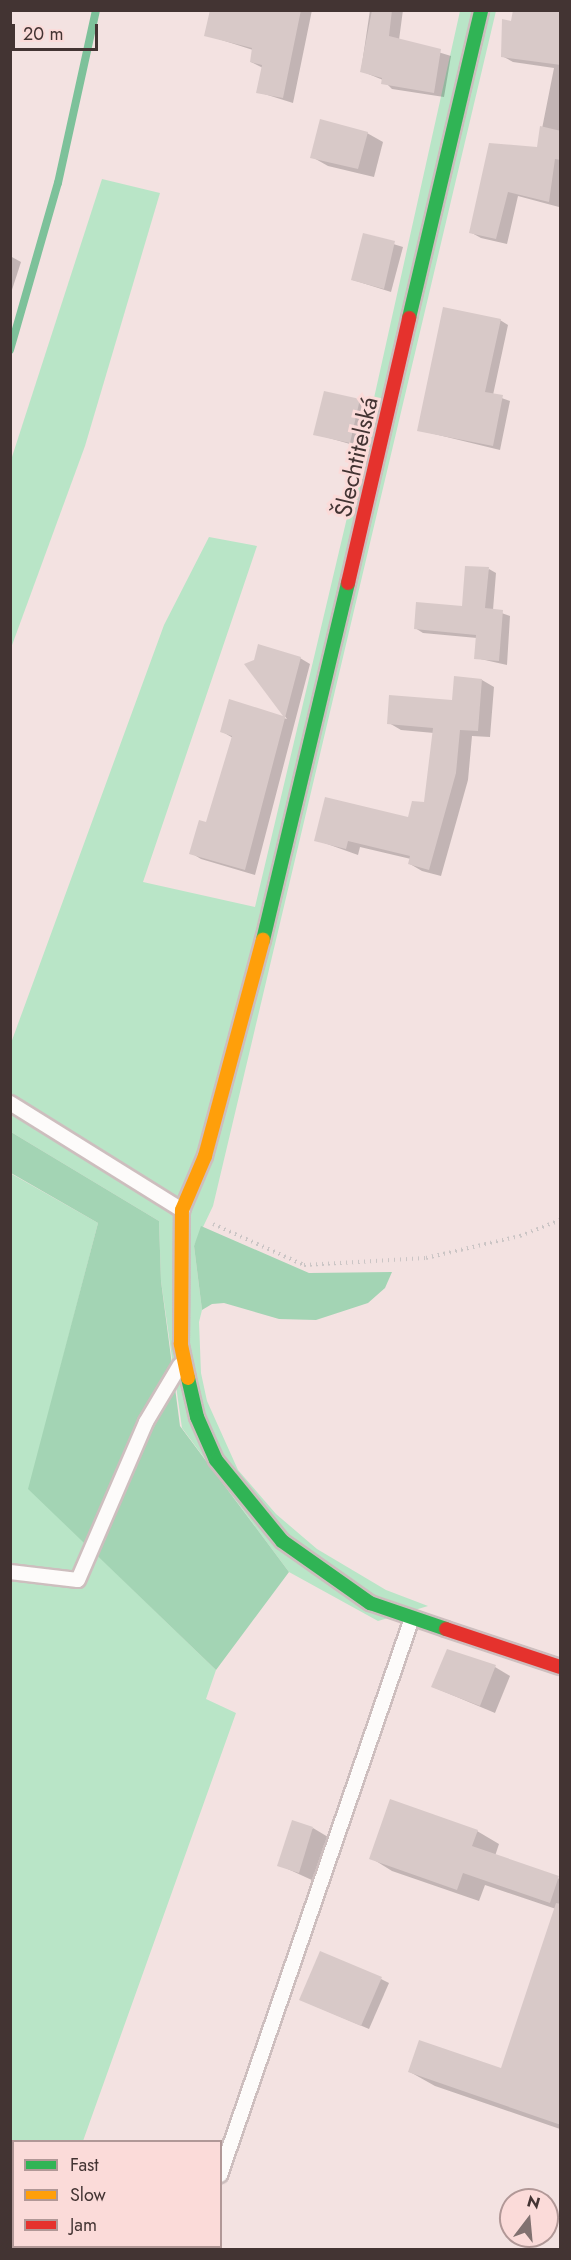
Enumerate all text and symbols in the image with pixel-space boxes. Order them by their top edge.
scale bar [15,12,100,50]
text: 20 m [23,21,63,47]
street label: Šlechtitelská [328,394,384,520]
legend [12,2140,222,2248]
text: Fast [70,2152,99,2178]
text: Slow [70,2182,106,2208]
north arrow [499,2188,559,2248]
text: N [524,2189,543,2215]
text: Jam [70,2212,97,2238]

